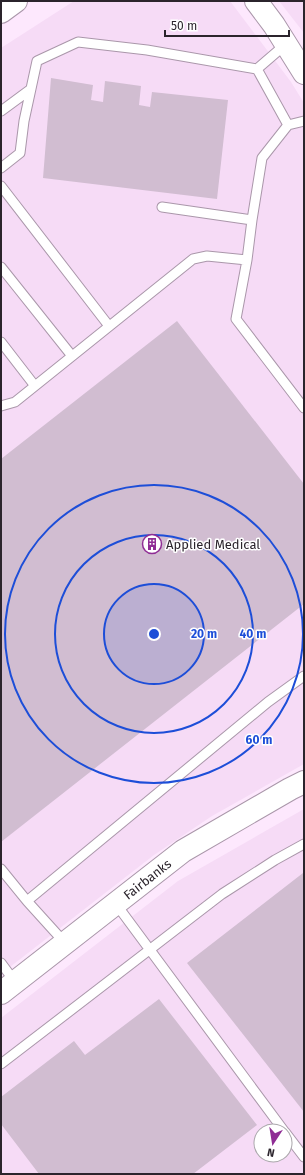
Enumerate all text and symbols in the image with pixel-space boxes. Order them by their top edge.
scale bar [165,12,289,38]
text: 50 m [171,19,197,33]
building icon: Applied Medical [141,533,163,555]
place label: Applied Medical [166,537,260,552]
centre of rings [147,627,161,641]
text: 20 m [191,627,217,641]
text: 40 m [240,627,266,641]
text: 60 m [246,733,272,747]
street label: Fairbanks [121,856,174,903]
north arrow [253,1123,293,1163]
text: N [266,1145,276,1159]

